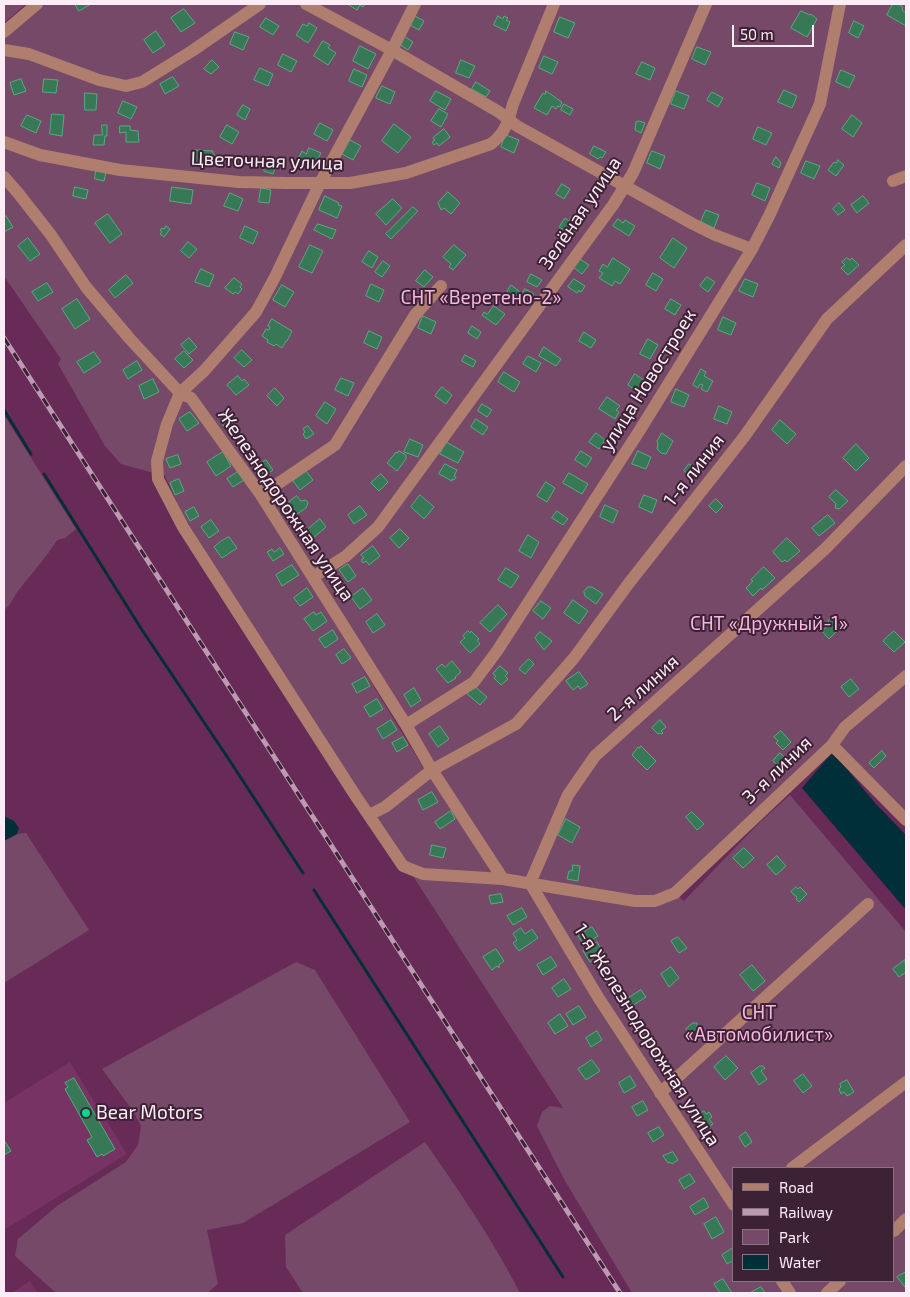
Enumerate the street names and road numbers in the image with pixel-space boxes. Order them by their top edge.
street label: Цветочная улица [190,147,344,175]
street label: Зелёная улица [534,152,626,274]
street label: улица Новостроек [595,305,701,455]
street label: Железнодорожная улица [213,404,359,606]
street label: 1-я линия [659,429,729,511]
street label: 2-я линия [603,650,683,726]
street label: 3-я линия [737,731,817,809]
street label: 1-я Железнодорожная улица [569,920,725,1150]

